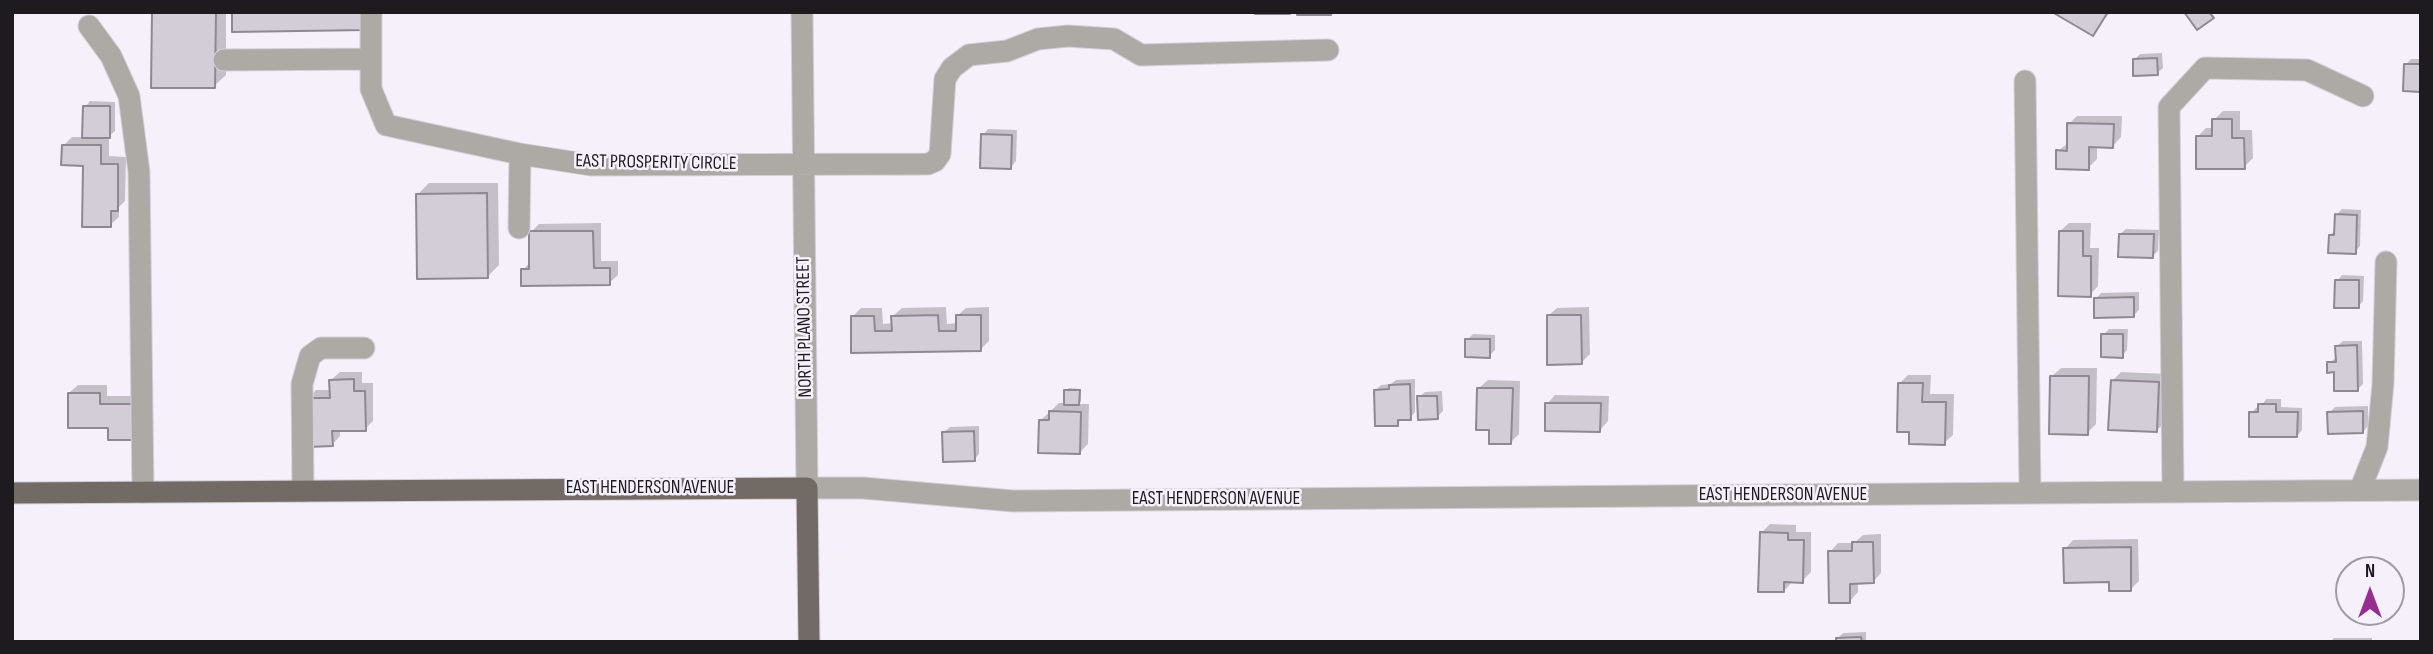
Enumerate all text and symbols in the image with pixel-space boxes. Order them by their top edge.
street label: EAST PROSPERITY CIRCLE [575,150,737,176]
street label: NORTH PLANO STREET [792,256,818,398]
street label: EAST HENDERSON AVENUE [566,477,734,499]
street label: EAST HENDERSON AVENUE [1699,484,1867,506]
street label: EAST HENDERSON AVENUE [1132,488,1300,510]
north arrow [2335,556,2405,626]
text: N [2365,560,2375,583]

